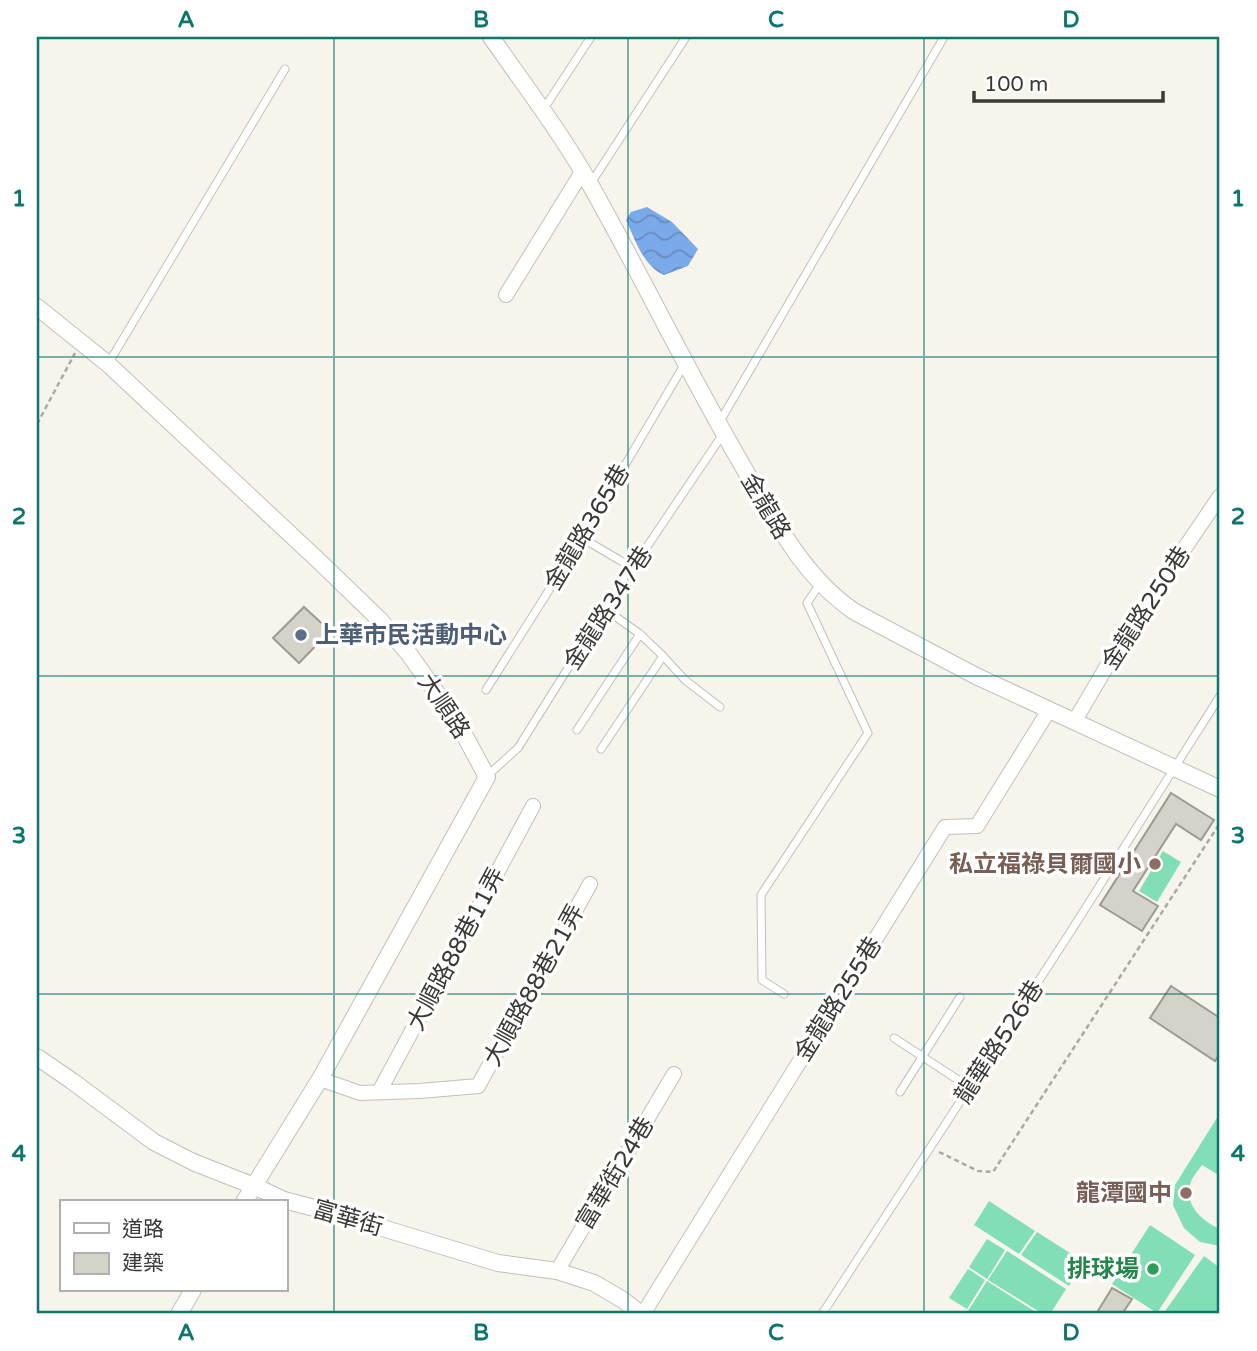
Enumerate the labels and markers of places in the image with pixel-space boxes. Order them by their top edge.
place label: 上華市民活動中心 [315,621,507,650]
marker: 上華市民活動中心 [293,627,309,643]
place label: 私立福祿貝爾國小 [949,850,1141,879]
marker: 私立福祿貝爾國小 [1147,856,1163,872]
place label: 龍潭國中 [1076,1179,1172,1208]
marker: 龍潭國中 [1178,1185,1194,1201]
place label: 排球場 [1067,1255,1139,1284]
marker: 排球場 [1145,1261,1161,1277]

